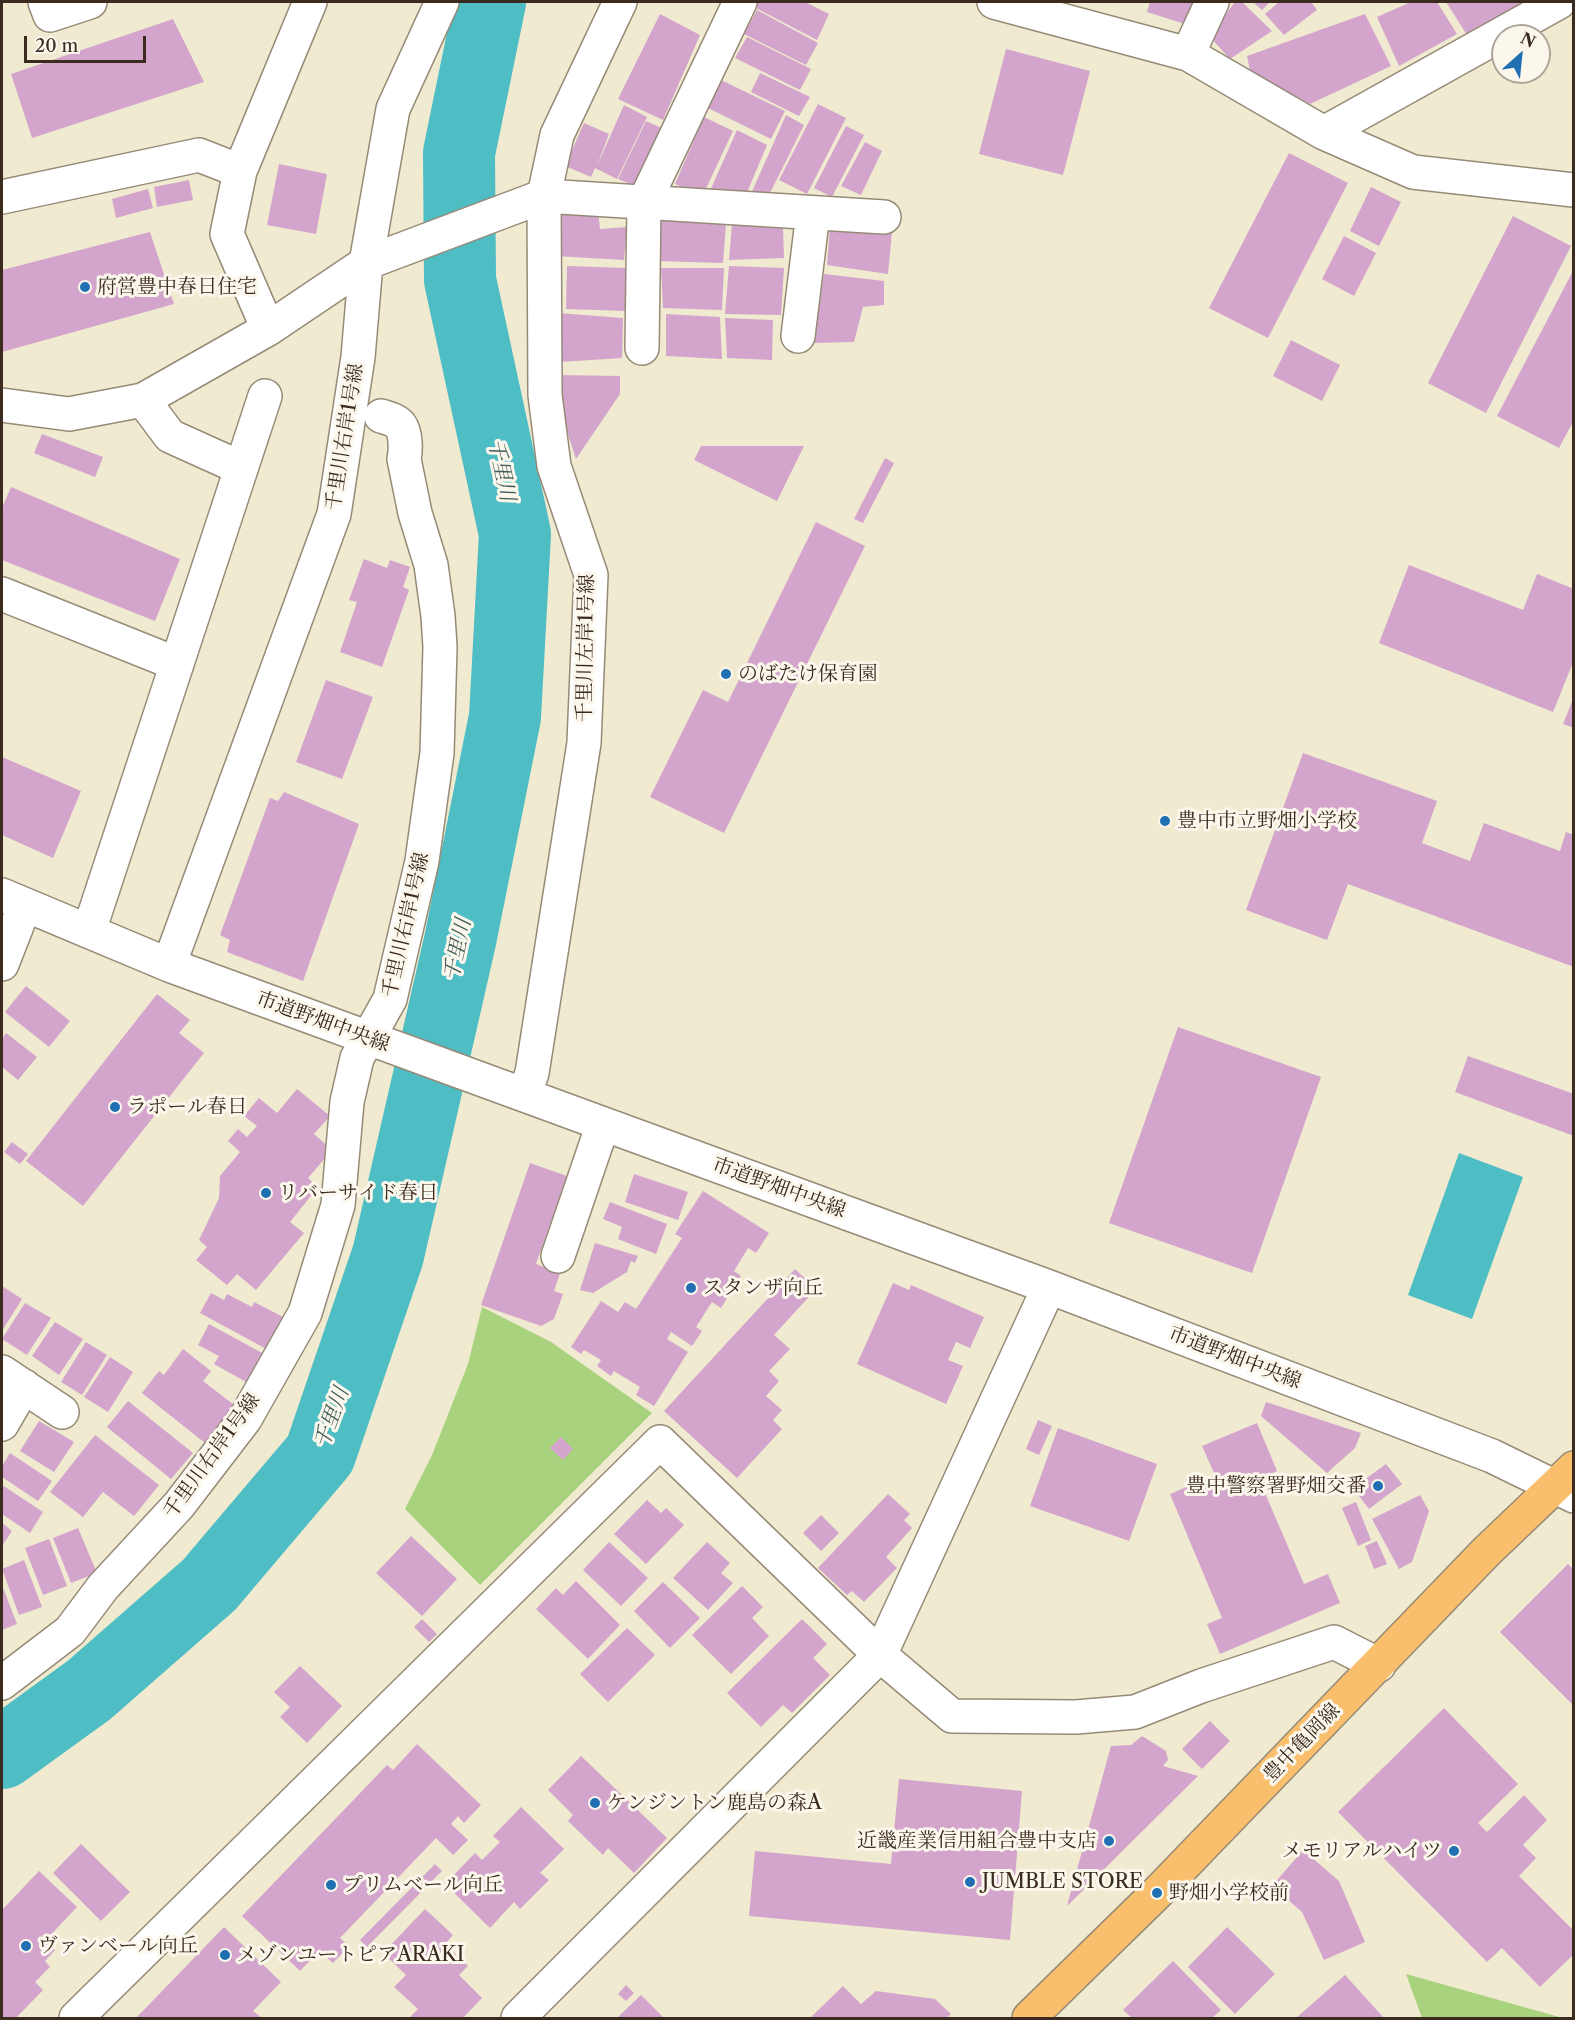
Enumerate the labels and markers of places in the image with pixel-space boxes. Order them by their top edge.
place label: 府営豊中春日住宅 [97,275,257,299]
marker: 府営豊中春日住宅 [78,280,92,294]
place label: のばたけ保育園 [738,662,878,686]
marker: のばたけ保育園 [719,667,733,681]
place label: 豊中市立野畑小学校 [1177,809,1357,833]
marker: 豊中市立野畑小学校 [1158,814,1172,828]
place label: ラポール春日 [127,1095,247,1119]
marker: ラポール春日 [108,1100,122,1114]
place label: リバーサイド春日 [278,1181,438,1205]
marker: リバーサイド春日 [259,1186,273,1200]
place label: スタンザ向丘 [703,1276,823,1300]
marker: スタンザ向丘 [684,1281,698,1295]
place label: 豊中警察署野畑交番 [1186,1474,1366,1498]
marker: 豊中警察署野畑交番 [1371,1479,1385,1493]
place label: ケンジントン鹿島の森A [607,1791,822,1815]
marker: ケンジントン鹿島の森A [588,1796,602,1810]
place label: 近畿産業信用組合豊中支店 [857,1829,1097,1853]
marker: 近畿産業信用組合豊中支店 [1102,1834,1116,1848]
place label: メモリアルハイツ [1282,1839,1442,1863]
marker: メモリアルハイツ [1447,1844,1461,1858]
place label: JUMBLE STORE [982,1870,1143,1894]
place label: プリムベール向丘 [343,1873,503,1897]
marker: JUMBLE STORE [963,1875,977,1889]
marker: プリムベール向丘 [324,1878,338,1892]
place label: 野畑小学校前 [1169,1881,1289,1905]
marker: 野畑小学校前 [1150,1886,1164,1900]
place label: ヴァンベール向丘 [38,1934,198,1958]
marker: ヴァンベール向丘 [19,1939,33,1953]
place label: メゾンユートピアARAKI [237,1943,464,1967]
marker: メゾンユートピアARAKI [218,1948,232,1962]

